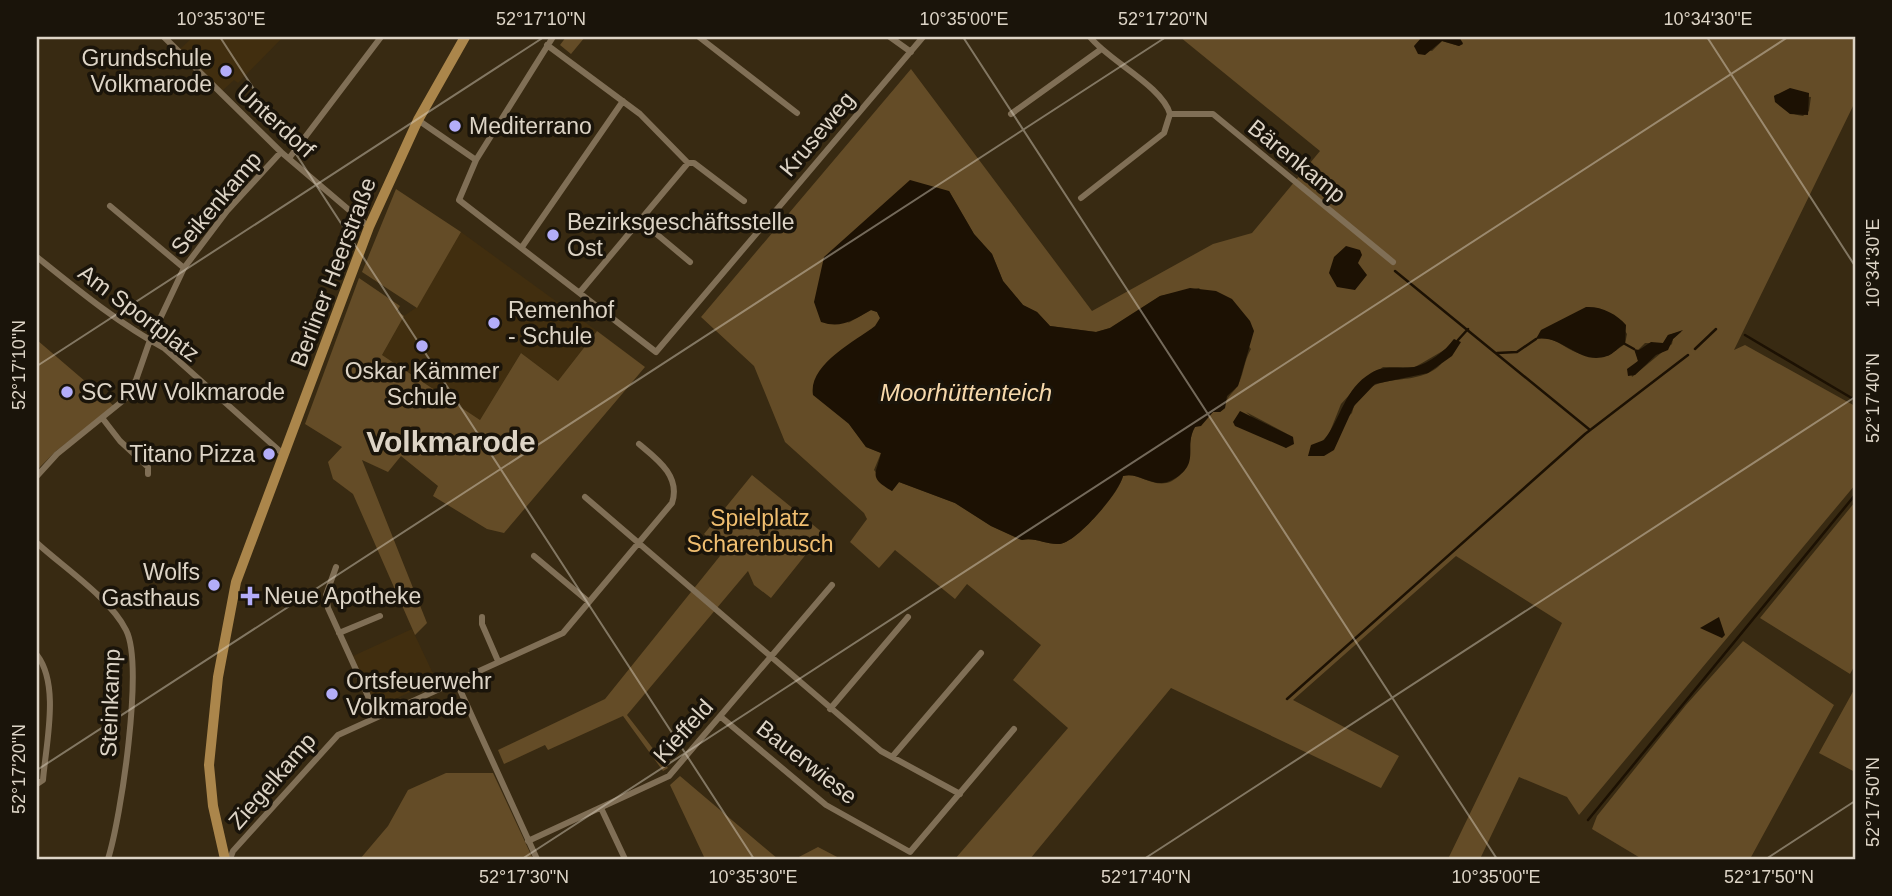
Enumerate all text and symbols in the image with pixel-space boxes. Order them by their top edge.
text: 10°35'30"E [176,9,266,29]
text: 52°17'10"N [496,9,586,29]
text: 10°35'00"E [919,9,1009,29]
text: 52°17'20"N [1118,9,1208,29]
text: 10°34'30"E [1663,9,1753,29]
place label: Grundschule Volkmarode [82,45,212,97]
marker: Grundschule Volkmarode [218,63,234,79]
street label: Unterdorf [232,79,321,163]
street label: Kruseweg [774,86,860,182]
place label: Mediterrano [469,113,592,139]
street label: Bärenkamp [1243,114,1351,208]
marker: Mediterrano [447,118,463,134]
street label: Seikenkamp [165,146,267,260]
street label: Berliner Heerstraße [285,174,381,370]
place label: Bezirksgeschäftsstelle Ost [567,209,795,261]
text: 10°34'30"E [1863,218,1883,308]
marker: Bezirksgeschäftsstelle Ost [545,227,561,243]
street label: Am Sportplatz [73,259,205,367]
place label: Remenhof - Schule [508,297,615,349]
marker: Remenhof - Schule [486,315,502,331]
text: 52°17'10"N [9,320,29,410]
marker: Oskar Kämmer Schule [414,338,430,354]
text: 52°17'40"N [1863,353,1883,443]
place label: Oskar Kämmer Schule [345,358,500,410]
place label: SC RW Volkmarode [81,379,285,405]
water label: Moorhüttenteich [880,379,1052,406]
marker: SC RW Volkmarode [59,384,75,400]
district label: Volkmarode [366,425,536,458]
place label: Titano Pizza [129,441,255,467]
marker: Titano Pizza [261,446,277,462]
park label: Spielplatz Scharenbusch [686,505,834,557]
place label: Wolfs Gasthaus [102,559,200,611]
marker: Wolfs Gasthaus [206,577,222,593]
place label: Neue Apotheke [264,583,421,609]
marker: Neue Apotheke [242,588,258,604]
street label: Steinkamp [95,648,125,758]
place label: Ortsfeuerwehr Volkmarode [346,668,492,720]
marker: Ortsfeuerwehr Volkmarode [324,686,340,702]
street label: Kieffeld [648,694,718,768]
street label: Bauerwiese [752,715,862,809]
text: 52°17'20"N [9,724,29,814]
street label: Ziegelkamp [223,728,321,834]
text: 52°17'50"N [1863,757,1883,847]
text: 52°17'30"N [479,867,569,887]
text: 10°35'30"E [708,867,798,887]
text: 52°17'40"N [1101,867,1191,887]
text: 10°35'00"E [1451,867,1541,887]
text: 52°17'50"N [1724,867,1814,887]

